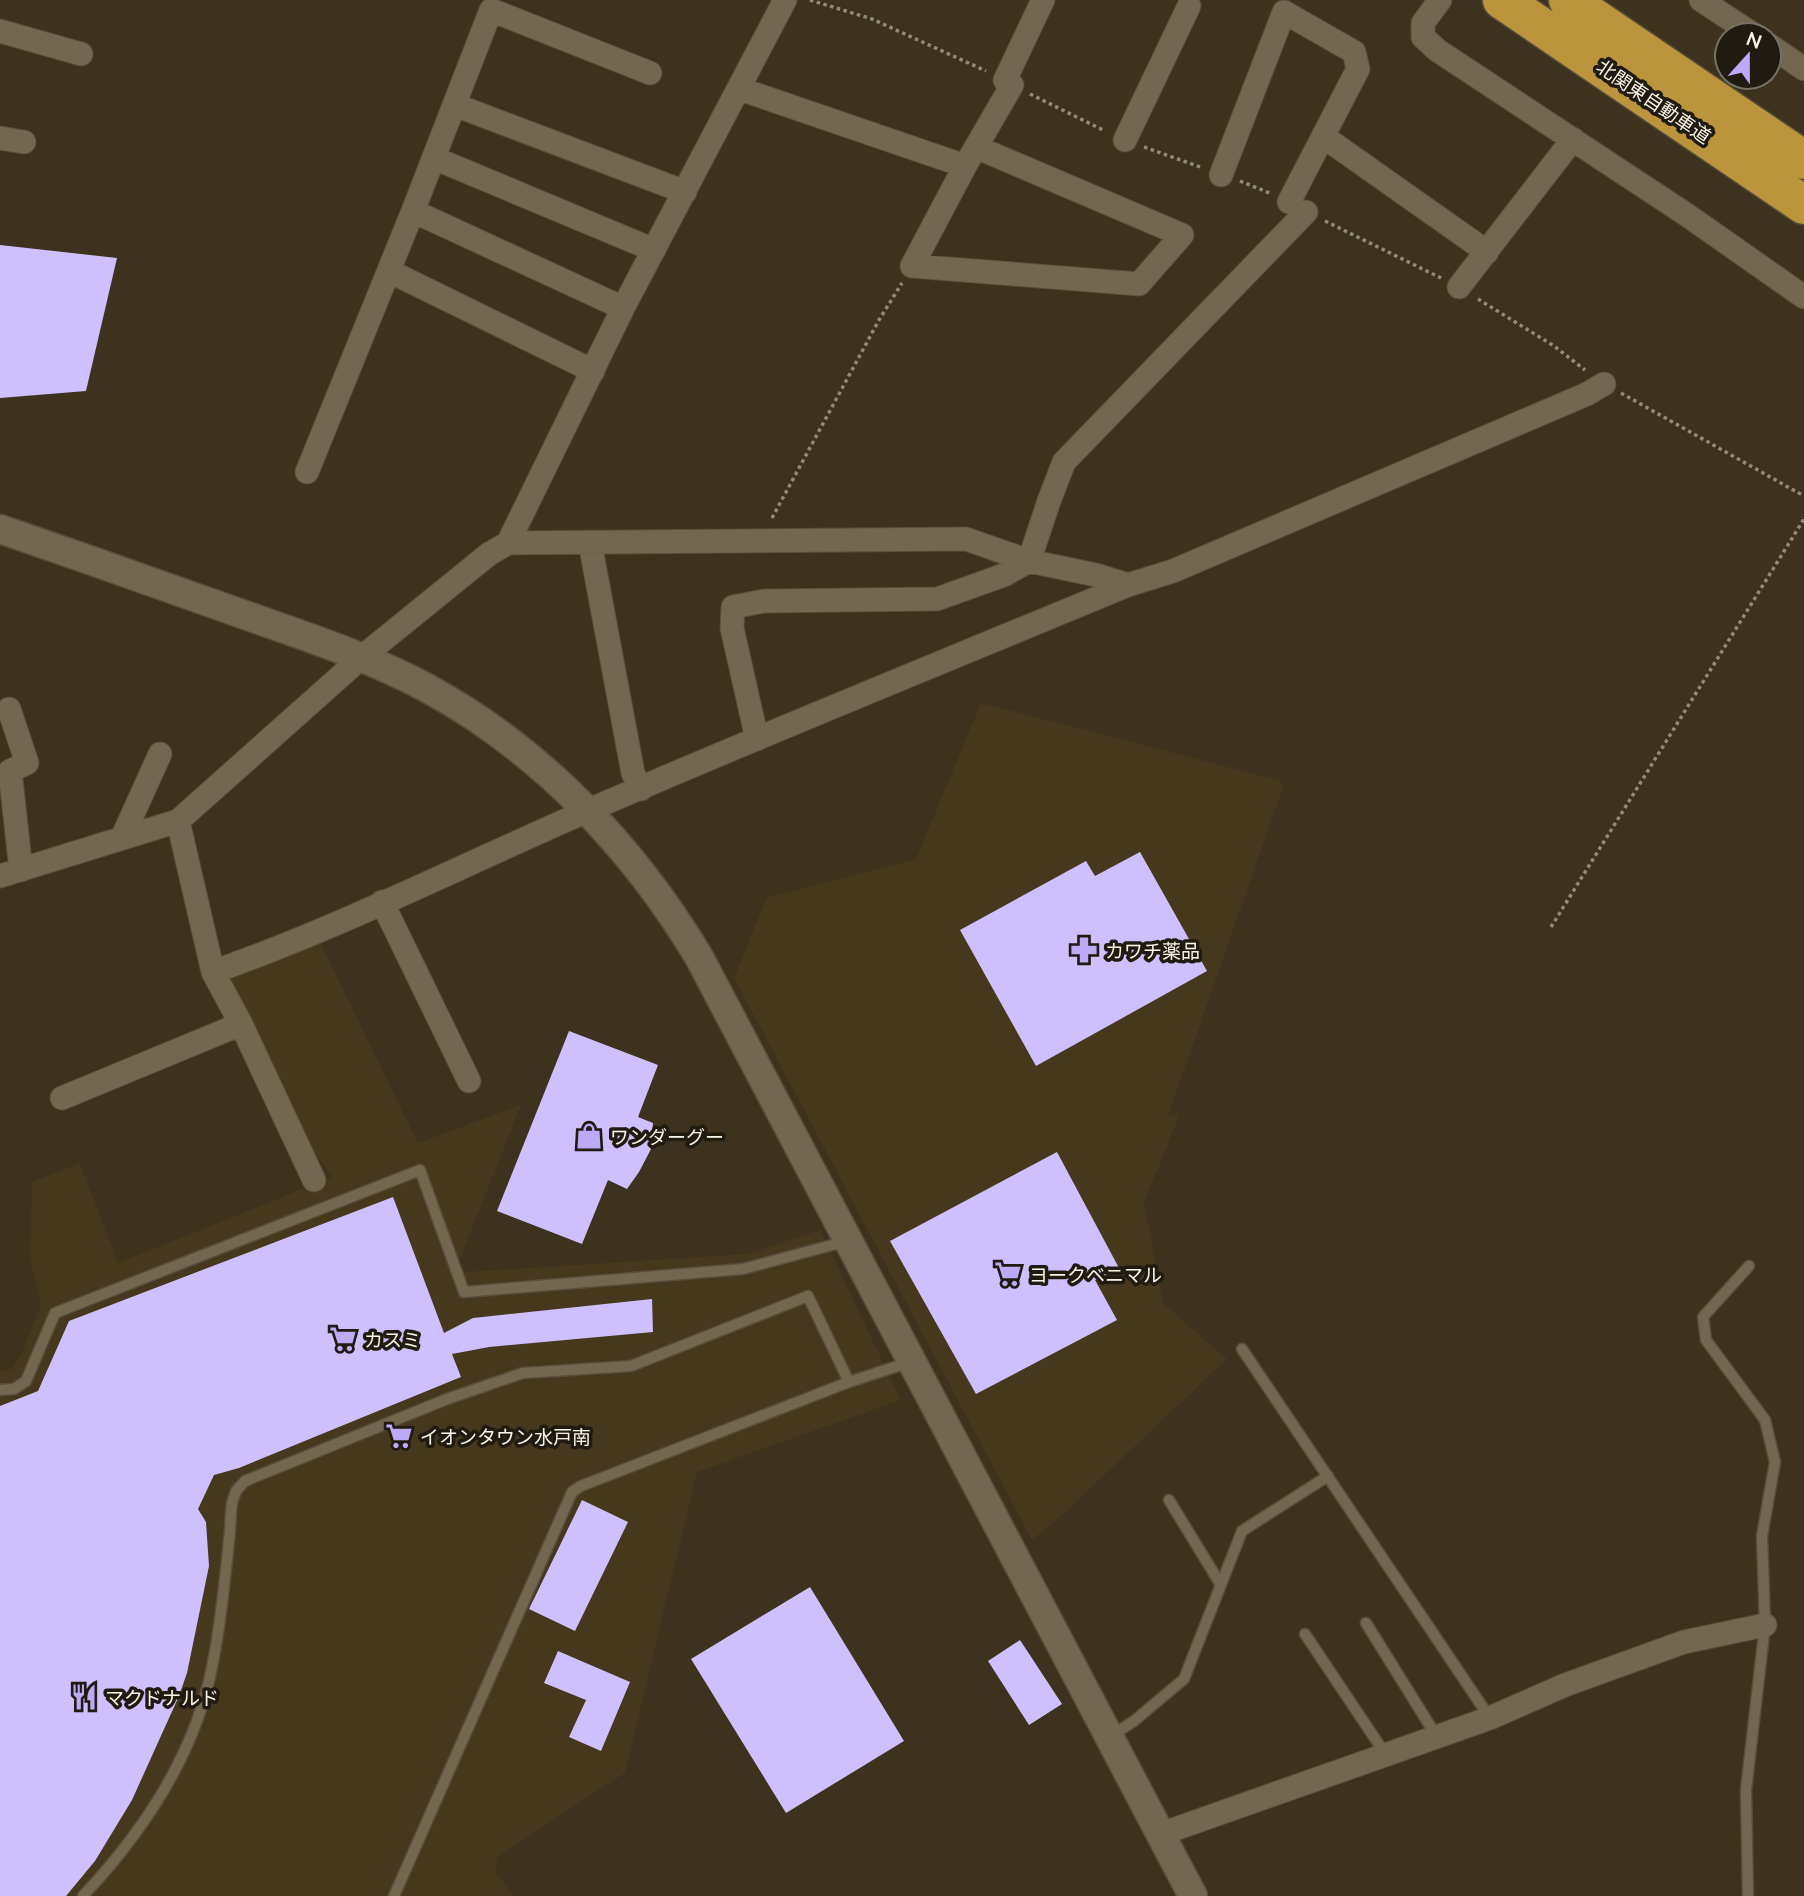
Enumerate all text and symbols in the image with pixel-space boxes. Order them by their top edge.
north arrow [1713,21,1783,91]
text: N [1743,26,1765,53]
street label: 北関東自動車道 [1592,54,1716,148]
pharmacy icon: カワチ薬品 [1069,935,1099,965]
place label: カワチ薬品 [1105,939,1200,962]
shop icon: ワンダーグー [574,1121,604,1151]
place label: ワンダーグー [610,1125,724,1148]
supermarket icon: ヨークベニマル [993,1259,1023,1289]
place label: ヨークベニマル [1029,1263,1162,1286]
supermarket icon: カスミ [328,1324,358,1354]
place label: カスミ [364,1328,421,1351]
supermarket icon: イオンタウン水戸南 [384,1421,414,1451]
place label: イオンタウン水戸南 [420,1425,591,1448]
restaurant icon: マクドナルド [69,1682,99,1712]
place label: マクドナルド [105,1686,219,1709]

